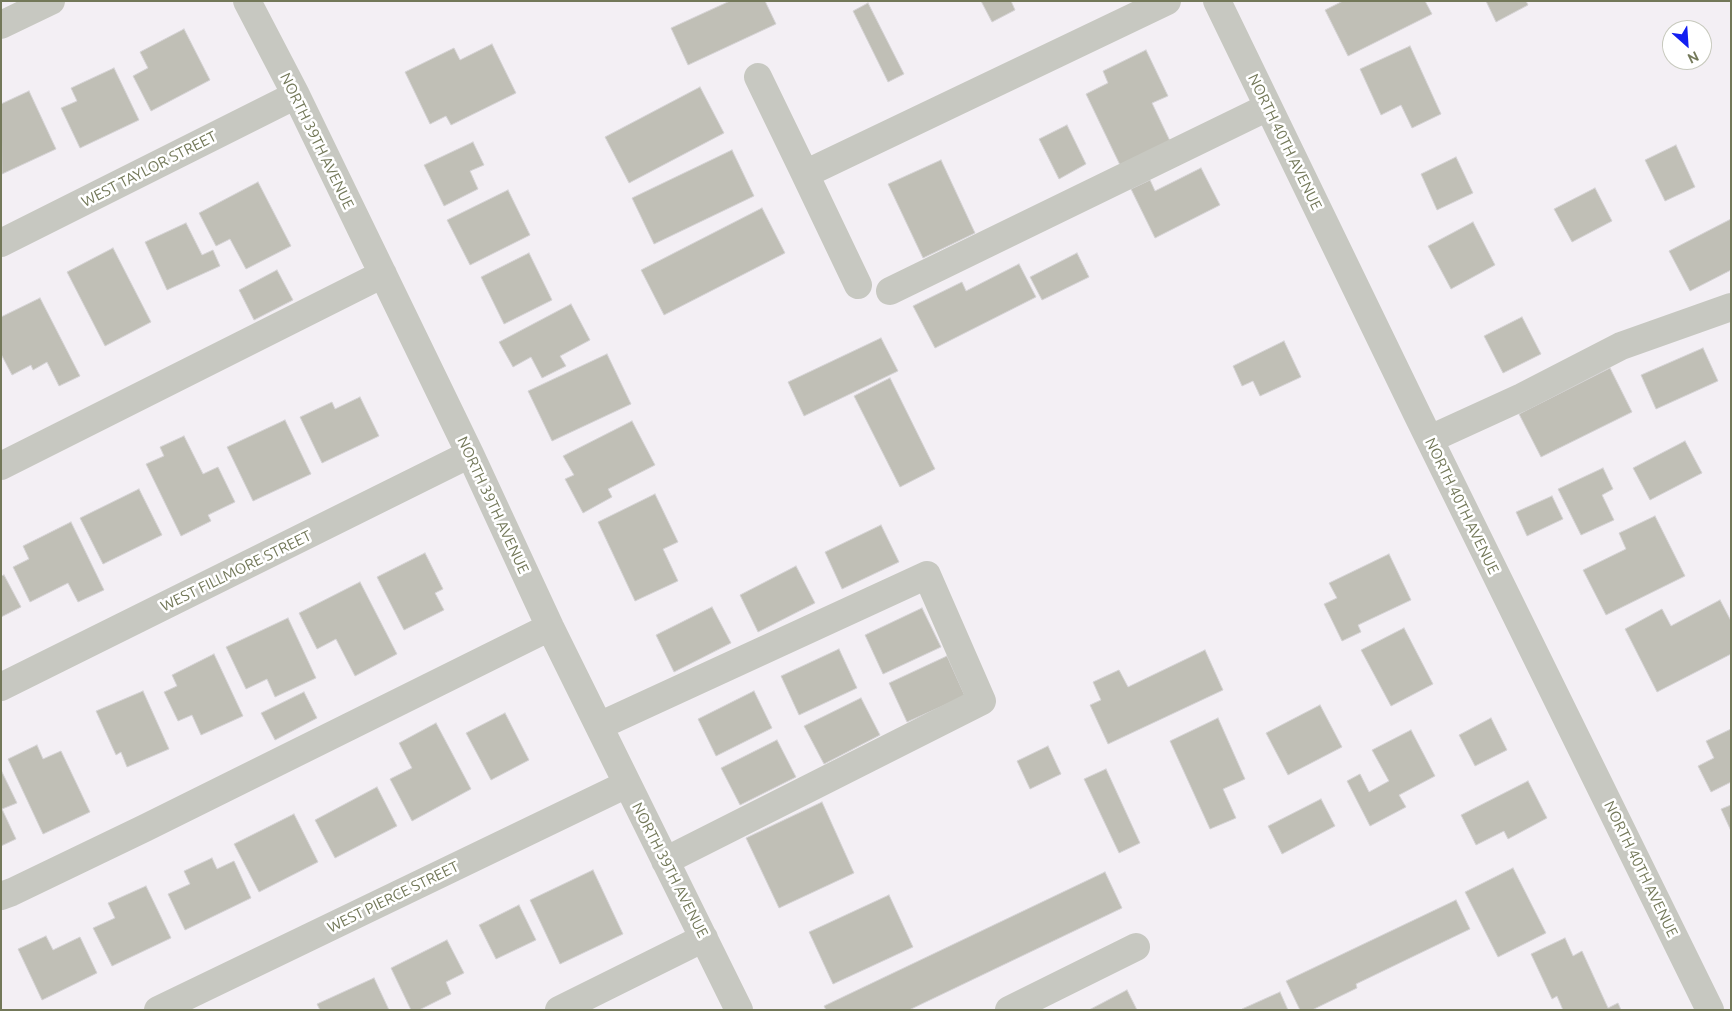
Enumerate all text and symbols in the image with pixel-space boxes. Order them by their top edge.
north arrow [1662,20,1712,70]
text: N [1685,48,1701,67]
street label: NORTH 39TH AVENUE [276,70,358,212]
street label: NORTH 40TH AVENUE [1244,71,1326,213]
street label: WEST TAYLOR STREET [79,127,219,211]
street label: NORTH 39TH AVENUE [453,434,533,576]
street label: NORTH 40TH AVENUE [1421,435,1503,577]
street label: WEST FILLMORE STREET [158,527,314,615]
street label: NORTH 40TH AVENUE [1600,798,1682,940]
street label: NORTH 39TH AVENUE [628,799,712,941]
street label: WEST PIERCE STREET [324,857,462,937]

